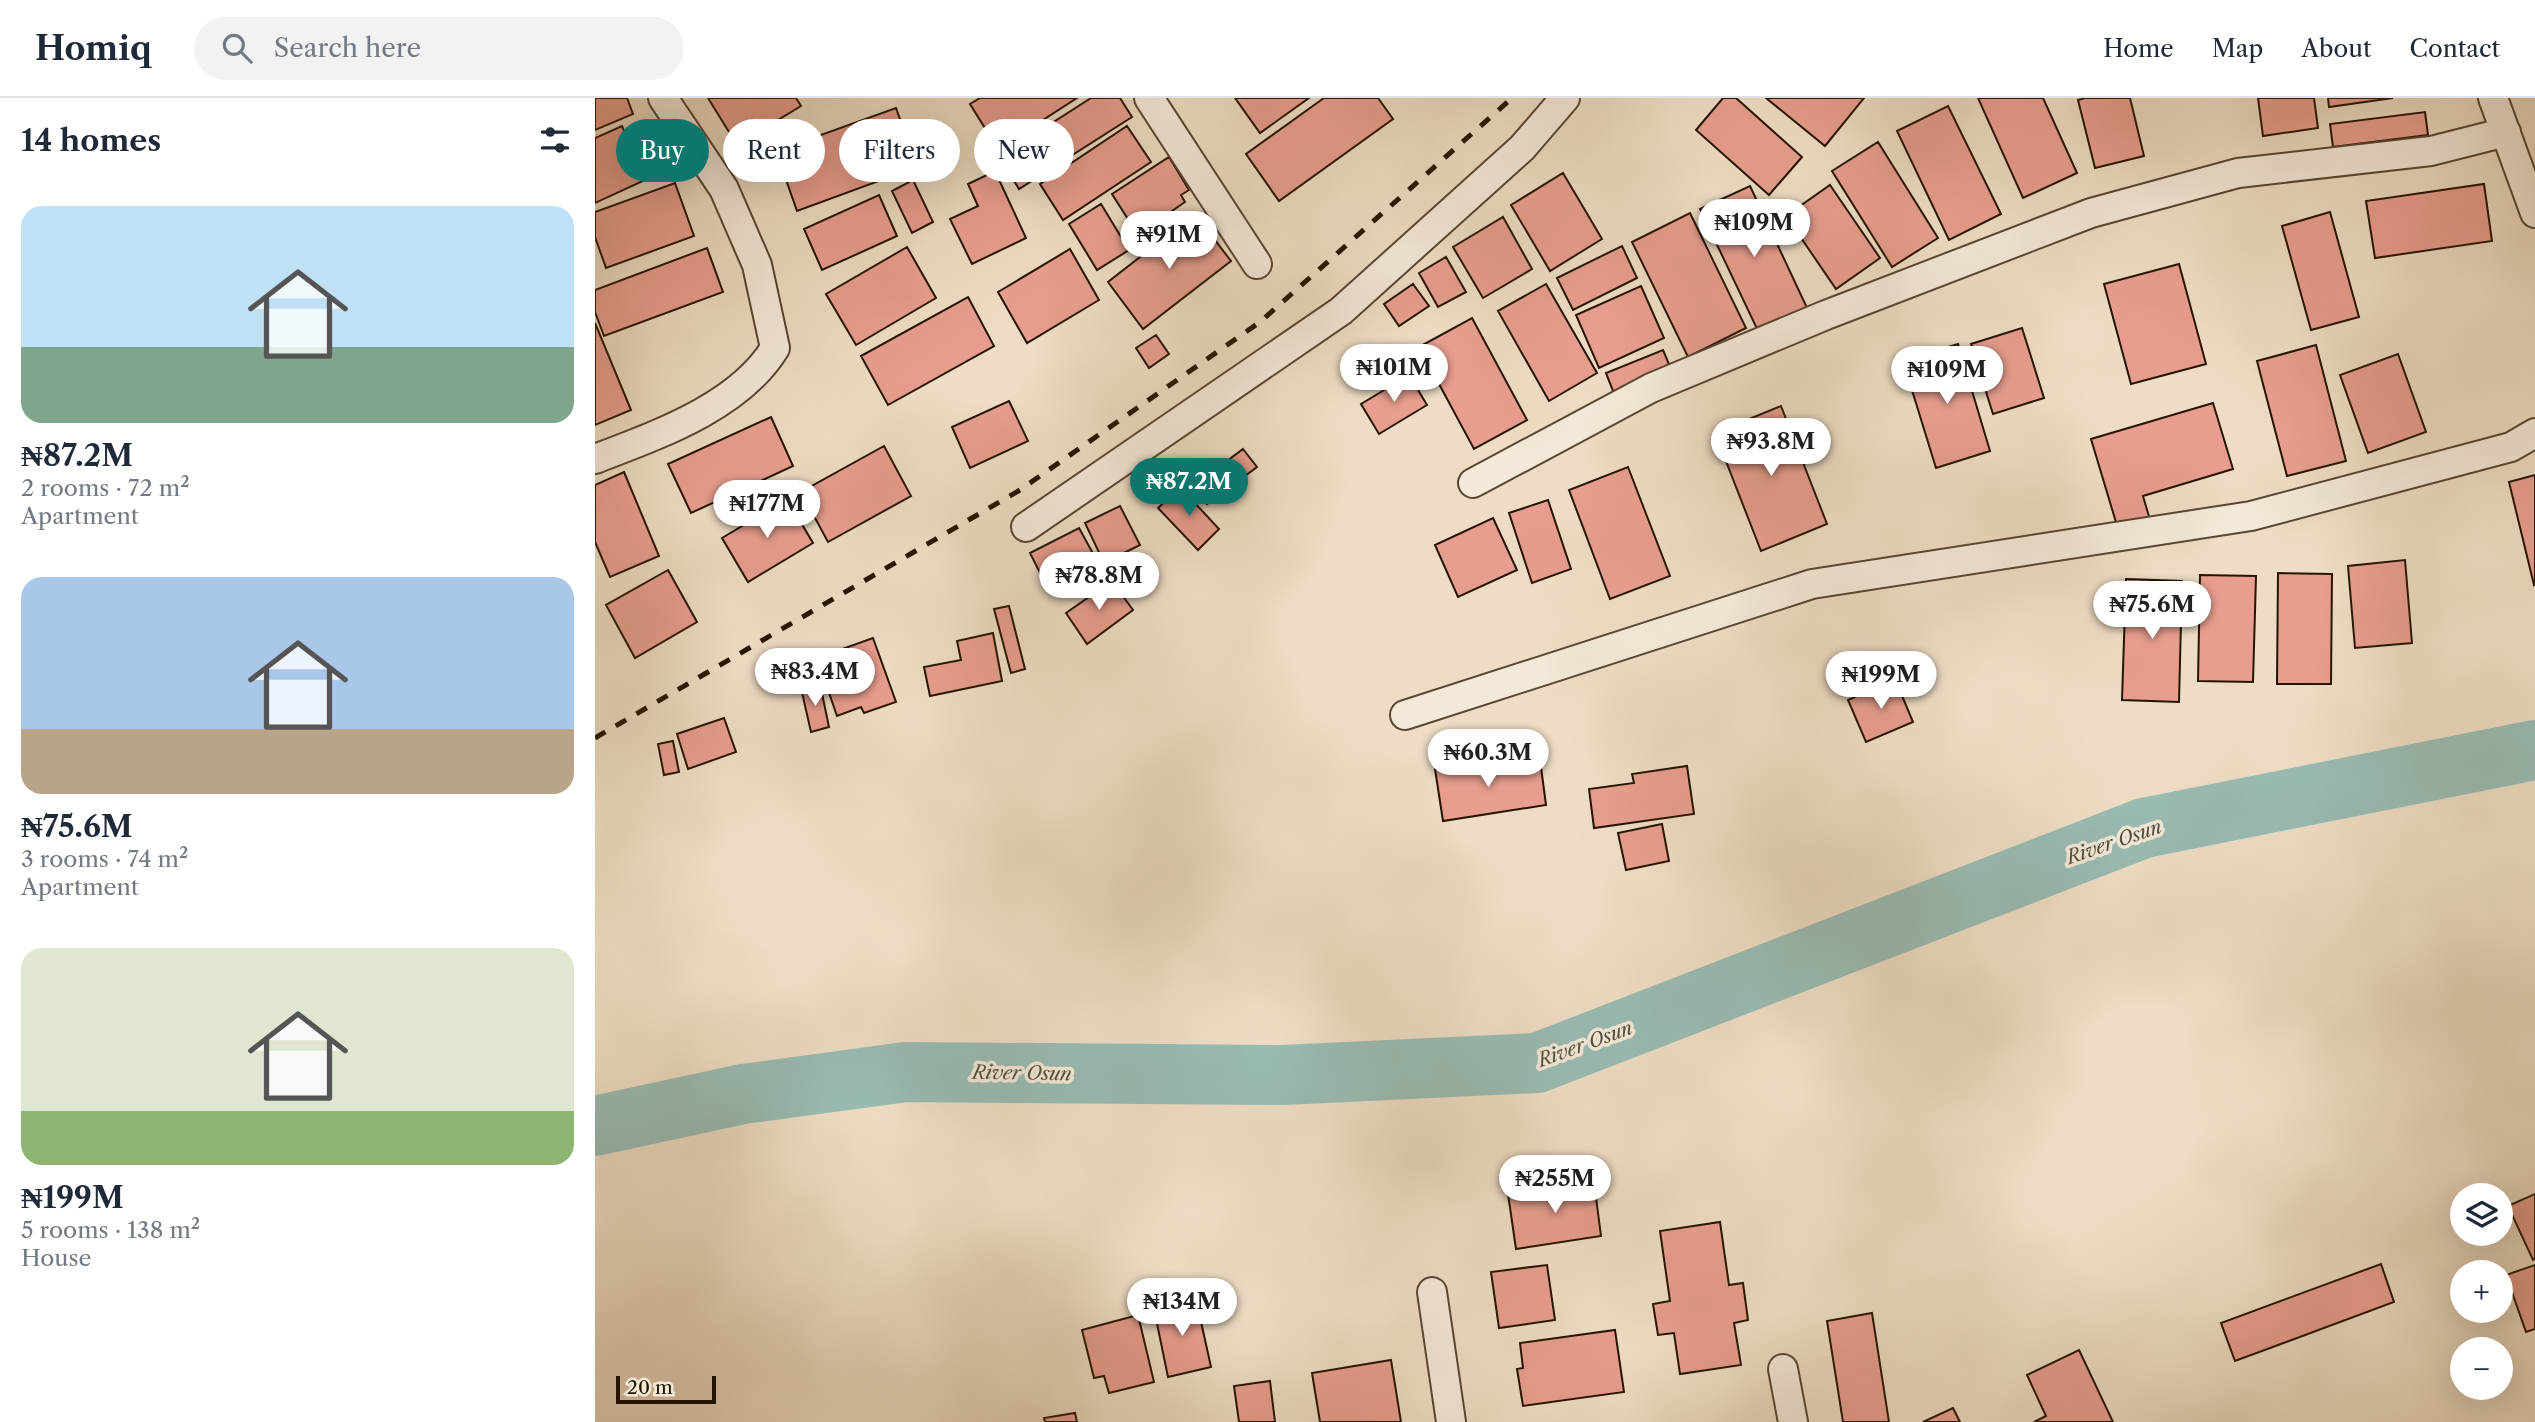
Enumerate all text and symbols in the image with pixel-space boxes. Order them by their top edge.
search box [194,17,684,80]
text: Homiq [35,28,152,69]
icon: search [218,29,256,67]
text: Search here [274,32,421,64]
text: Home [2103,34,2174,63]
text: Map [2212,34,2263,63]
text: About [2301,34,2372,63]
text: Contact [2410,34,2500,63]
chip: Buy [616,119,709,182]
chip: Rent [723,119,825,182]
chip: Filters [839,119,960,182]
chip: New [974,119,1074,182]
icon: filters [536,121,574,159]
text: 14 homes [21,122,161,159]
pin: ₦109M [1705,200,1803,259]
text: ₦109M [1714,208,1794,236]
pin: ₦91M [1128,212,1210,271]
text: ₦91M [1136,220,1202,248]
icon: home [235,251,361,377]
pin: ₦101M [1345,344,1443,404]
pin: ₦109M [1898,346,1996,406]
text: ₦101M [1356,353,1432,381]
text: ₦109M [1907,355,1987,383]
pin: ₦93.8M [1714,418,1828,478]
text: ₦93.8M [1727,427,1815,455]
text: ₦87.2M [21,437,133,474]
pin: ₦87.2M [1132,458,1246,518]
text: ₦87.2M [1146,467,1232,495]
text: 2 rooms · 72 m² [21,474,190,502]
pin: ₦177M [718,480,816,540]
text: ₦177M [729,489,805,517]
text: Apartment [21,502,139,530]
pin: ₦78.8M [1042,552,1156,612]
text: ₦78.8M [1055,561,1143,589]
pin: ₦75.6M [2095,582,2209,641]
text: ₦75.6M [2109,590,2195,618]
icon: home [235,622,361,748]
pin: ₦83.4M [758,648,872,708]
pin: ₦199M [1832,652,1930,711]
text: ₦83.4M [771,657,859,685]
text: ₦199M [1842,660,1920,688]
pin: ₦60.3M [1431,730,1545,789]
text: ₦60.3M [1444,738,1532,766]
text: ₦75.6M [21,808,133,845]
water label: River Osun [2062,815,2165,870]
text: 3 rooms · 74 m² [21,845,188,873]
text: Apartment [21,873,139,901]
icon: home [235,993,361,1119]
water label: River Osun [1533,1016,1635,1072]
water label: River Osun [970,1061,1072,1085]
pin: ₦255M [1506,1156,1604,1215]
text: ₦255M [1515,1164,1595,1192]
text: ₦199M [21,1179,124,1216]
map controls [2450,1183,2513,1400]
button: layers [2450,1183,2513,1246]
text: 5 rooms · 138 m² [21,1216,200,1244]
text: House [21,1244,91,1272]
button: + [2450,1260,2513,1323]
pin: ₦134M [1133,1278,1231,1338]
text: ₦134M [1143,1287,1221,1315]
button: − [2450,1337,2513,1400]
scale bar [616,1373,716,1405]
text: 20 m [627,1376,673,1399]

